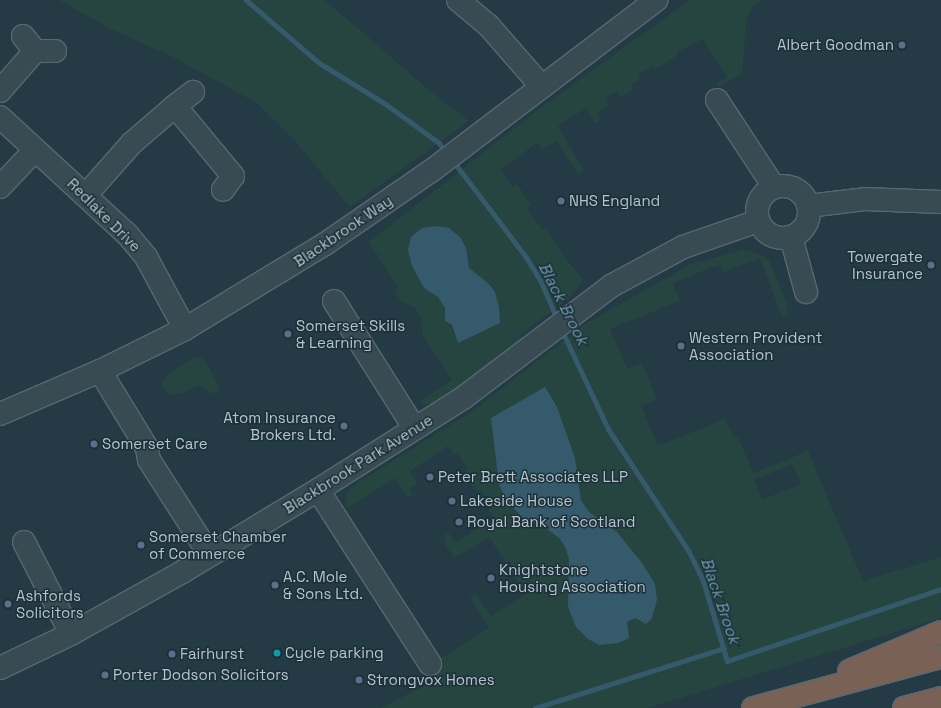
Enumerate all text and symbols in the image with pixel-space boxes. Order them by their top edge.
place label: Albert Goodman [777,36,894,54]
marker: Albert Goodman [897,40,907,50]
street label: Redlake Drive [63,174,145,256]
street label: Blackbrook Way [290,191,396,271]
place label: NHS England [569,192,660,210]
marker: NHS England [556,196,566,206]
place label: Towergate Insurance [847,247,923,282]
water label: Black Brook [534,259,592,349]
marker: Towergate Insurance [926,260,936,270]
place label: Somerset Skills & Learning [296,316,405,351]
place label: Western Provident Association [689,328,822,363]
marker: Somerset Skills & Learning [283,329,293,339]
marker: Western Provident Association [676,341,686,351]
place label: Atom Insurance Brokers Ltd. [223,408,336,443]
street label: Blackbrook Park Avenue [280,411,436,517]
marker: Atom Insurance Brokers Ltd. [339,421,349,431]
place label: Somerset Care [102,435,208,453]
marker: Somerset Care [89,439,99,449]
place label: Peter Brett Associates LLP [438,468,628,486]
marker: Peter Brett Associates LLP [425,472,435,482]
place label: Lakeside House [460,492,572,510]
marker: Lakeside House [447,496,457,506]
place label: Royal Bank of Scotland [467,513,635,531]
marker: Royal Bank of Scotland [454,517,464,527]
place label: Somerset Chamber of Commerce [149,527,287,562]
marker: Somerset Chamber of Commerce [136,540,146,550]
water label: Black Brook [696,555,744,647]
place label: Knightstone Housing Association [499,560,646,595]
place label: A.C. Mole & Sons Ltd. [283,567,363,602]
marker: Knightstone Housing Association [486,573,496,583]
marker: A.C. Mole & Sons Ltd. [270,580,280,590]
place label: Ashfords Solicitors [16,586,84,621]
marker: Ashfords Solicitors [3,599,13,609]
place label: Cycle parking [285,644,384,662]
place label: Fairhurst [180,645,244,663]
marker: Cycle parking [272,648,282,658]
marker: Fairhurst [167,649,177,659]
place label: Porter Dodson Solicitors [113,666,289,684]
marker: Porter Dodson Solicitors [100,670,110,680]
place label: Strongvox Homes [367,671,495,689]
marker: Strongvox Homes [354,675,364,685]

